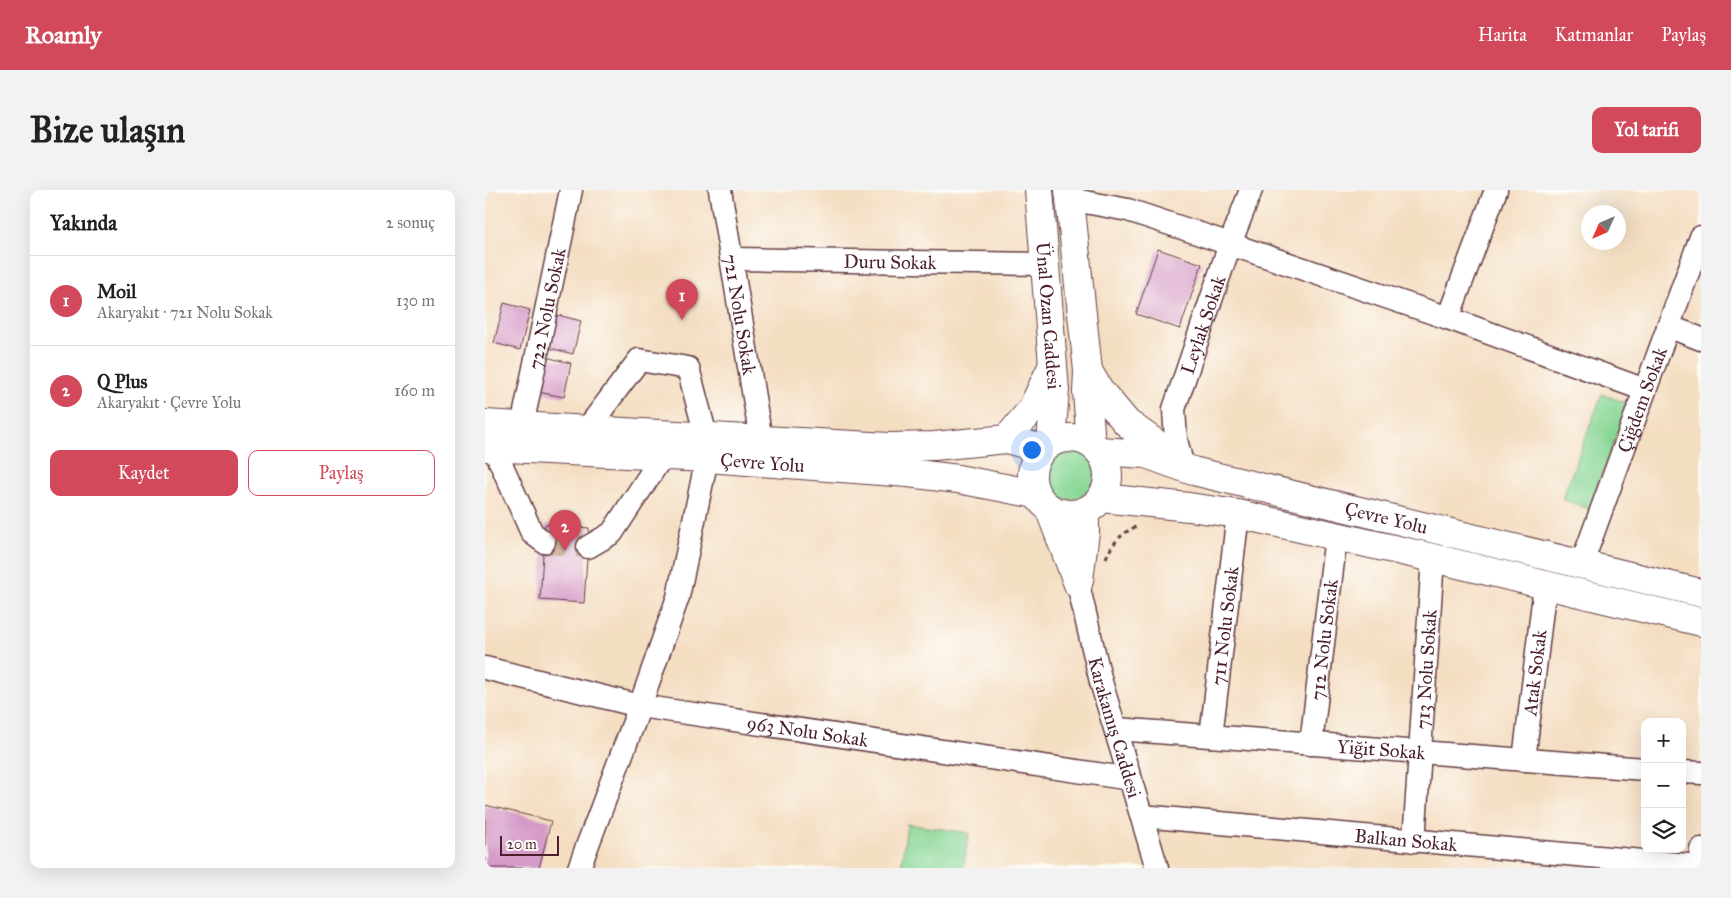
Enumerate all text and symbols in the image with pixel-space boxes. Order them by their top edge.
text: Roamly [25,20,102,50]
text: Harita [1478,24,1527,46]
text: Katmanlar [1555,24,1633,46]
text: Paylaş [1661,24,1706,46]
button: Yol tarifi [1592,107,1701,153]
text: Bize ulaşın [30,109,185,152]
north arrow [1581,205,1626,250]
text: Yakında [50,210,117,236]
text: 2 sonuç [386,213,435,232]
street label: Ünal Ozan Caddesi [1032,241,1066,390]
street label: 722 Nolu Sokak [523,245,570,371]
street label: Duru Sokak [843,249,937,274]
street label: 721 Nolu Sokak [719,252,762,377]
street label: Leylak Sokak [1175,272,1230,377]
pin: 1 [666,279,698,320]
text: Moil [97,280,136,303]
text: 1 [63,291,69,310]
text: 130 m [396,291,435,310]
text: Akaryakıt · 721 Nolu Sokak [97,303,273,322]
street label: Çiğdem Sokak [1612,343,1672,456]
text: Q Plus [97,370,148,393]
text: 2 [62,381,70,400]
text: 160 m [394,381,435,400]
text: Akaryakıt · Çevre Yolu [97,393,241,412]
your location [1019,437,1045,463]
street label: Çevre Yolu [720,448,806,477]
button: Kaydet [50,450,238,496]
button: Paylaş [248,450,435,496]
street label: Çevre Yolu [1343,496,1430,539]
pin: 2 [549,510,581,551]
street label: 711 Nolu Sokak [1206,565,1243,687]
street label: 712 Nolu Sokak [1305,578,1342,702]
street label: 713 Nolu Sokak [1410,608,1441,730]
street label: Atak Sokak [1518,628,1551,718]
street label: Karakamış Caddesi [1084,654,1147,801]
street label: 963 Nolu Sokak [745,711,870,751]
map controls [1641,718,1686,853]
button: + [1641,718,1686,763]
street label: Yiğit Sokak [1336,734,1426,764]
button: − [1641,763,1686,808]
button: layers [1641,808,1686,853]
street label: Balkan Sokak [1354,824,1459,856]
scale bar [500,833,559,856]
text: 20 m [507,836,537,853]

